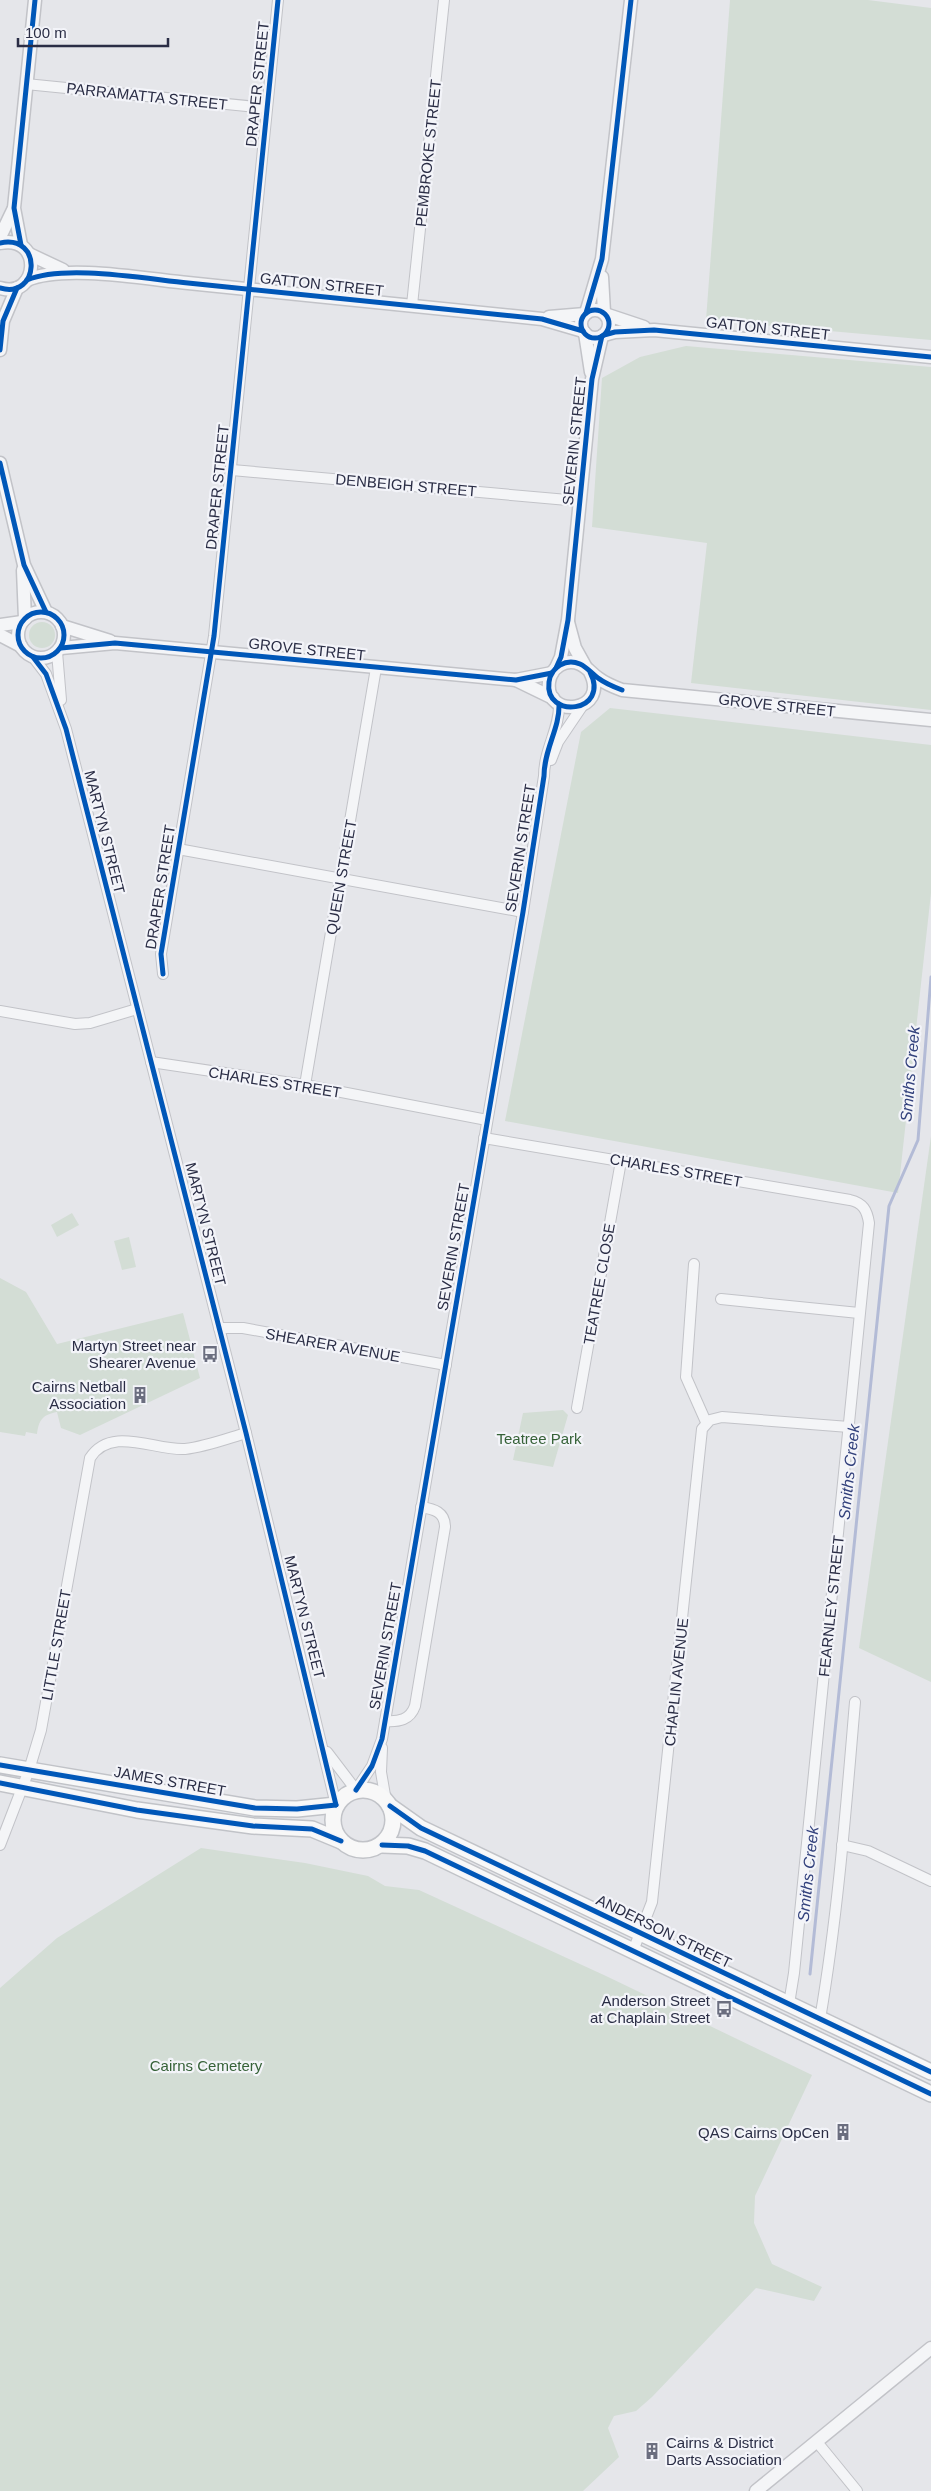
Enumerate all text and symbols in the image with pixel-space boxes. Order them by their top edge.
scale bar [18,15,168,47]
street label: DRAPER STREET [242,21,272,147]
text: 100 m [25,24,67,41]
street label: PEMBROKE STREET [412,78,444,228]
street label: PARRAMATTA STREET [66,79,228,113]
street label: GATTON STREET [259,269,385,299]
street label: GATTON STREET [705,313,831,343]
street label: SEVERIN STREET [559,376,589,506]
street label: DRAPER STREET [202,424,232,550]
street label: DENBEIGH STREET [335,470,477,500]
street label: GROVE STREET [248,634,366,664]
street label: GROVE STREET [718,690,836,720]
street label: MARTYN STREET [81,769,129,895]
street label: SEVERIN STREET [501,783,539,913]
street label: QUEEN STREET [322,818,360,936]
street label: DRAPER STREET [142,824,178,950]
water label: Smiths Creek [897,1024,923,1123]
street label: CHARLES STREET [207,1063,343,1101]
street label: CHARLES STREET [608,1150,744,1190]
street label: MARTYN STREET [182,1161,230,1287]
street label: SEVERIN STREET [433,1182,473,1312]
street label: TEATREE CLOSE [580,1222,618,1346]
street label: SHEARER AVENUE [264,1325,402,1365]
place label: Martyn Street near Shearer Avenue [72,1337,196,1371]
bus stop icon: Martyn Street near Shearer Avenue [200,1344,220,1364]
place label: Cairns Netball Association [32,1378,126,1412]
building icon: Cairns Netball Association [130,1385,150,1405]
water label: Smiths Creek [836,1422,863,1521]
park label: Teatree Park [496,1430,582,1447]
street label: FEARNLEY STREET [815,1534,847,1678]
street label: MARTYN STREET [281,1554,329,1680]
street label: SEVERIN STREET [365,1581,405,1711]
street label: LITTLE STREET [38,1588,74,1702]
street label: CHAPLIN AVENUE [661,1617,691,1747]
street label: JAMES STREET [113,1763,227,1799]
water label: Smiths Creek [795,1824,822,1923]
street label: ANDERSON STREET [594,1891,734,1971]
place label: Anderson Street at Chaplain Street [590,1992,711,2026]
bus stop icon: Anderson Street at Chaplain Street [714,1999,734,2019]
park label: Cairns Cemetery [150,2057,263,2074]
building icon: QAS Cairns OpCen [833,2122,853,2142]
place label: QAS Cairns OpCen [698,2124,829,2141]
place label: Cairns & District Darts Association [666,2434,782,2468]
building icon: Cairns & District Darts Association [642,2441,662,2461]

